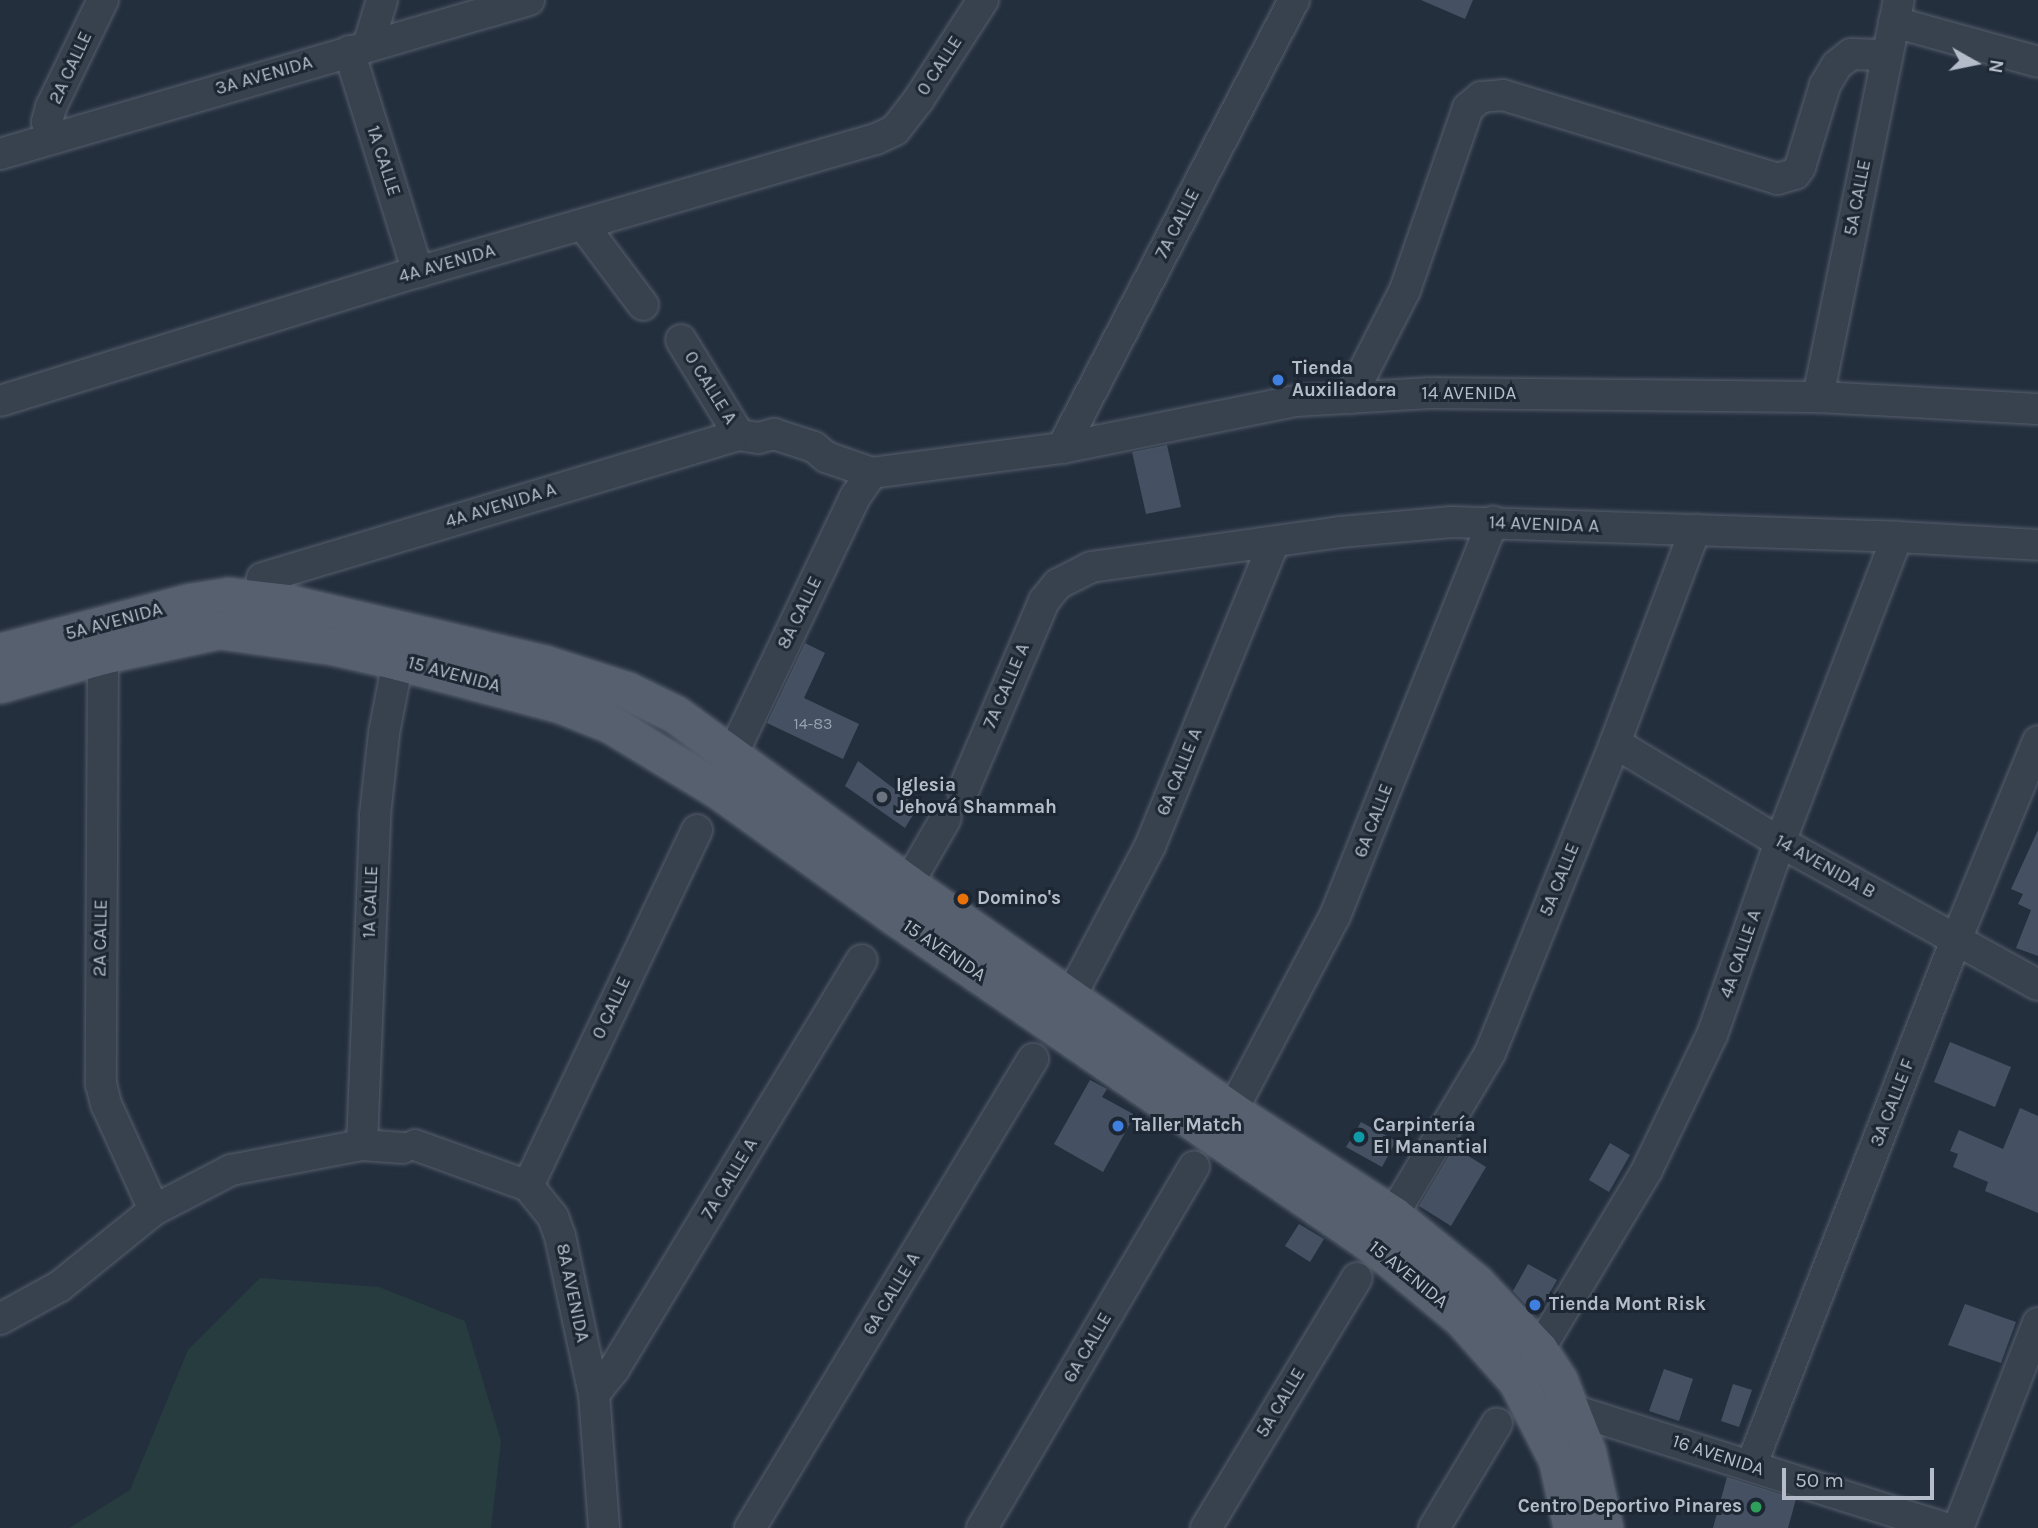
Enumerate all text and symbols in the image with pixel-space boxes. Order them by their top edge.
street label: 2A CALLE [44,28,98,108]
north arrow [1940,28,2010,98]
street label: 0 CALLE [912,32,968,100]
street label: 3A AVENIDA [213,51,315,101]
text: N [1984,58,2008,75]
street label: 1A CALLE [361,123,405,199]
street label: 5A CALLE [1839,158,1877,238]
street label: 7A CALLE [1151,185,1205,263]
street label: 4A AVENIDA [396,239,498,289]
street label: 0 CALLE A [679,347,741,429]
place label: Tienda Auxiliadora [1292,358,1397,402]
marker: Tienda Auxiliadora [1270,372,1286,388]
street label: 14 AVENIDA [1422,383,1516,405]
street label: 4A AVENIDA A [443,478,559,534]
street label: 14 AVENIDA A [1488,512,1600,538]
street label: 8A CALLE [773,573,827,653]
street label: 5A AVENIDA [63,598,165,646]
street label: 7A CALLE A [979,640,1035,732]
street label: 15 AVENIDA [405,652,503,698]
house number: 14-83 [793,714,833,734]
street label: 6A CALLE A [1152,725,1208,819]
place label: Iglesia Jehová Shammah [896,775,1057,819]
street label: 6A CALLE [1350,781,1398,861]
marker: Iglesia Jehová Shammah [874,789,890,805]
street label: 14 AVENIDA B [1771,830,1879,904]
street label: 5A CALLE [1535,840,1585,920]
street label: 1A CALLE [358,865,384,939]
place label: Domino's [977,888,1061,910]
marker: Domino's [955,891,971,907]
street label: 2A CALLE [89,899,113,977]
street label: 4A CALLE A [1715,907,1767,1001]
street label: 15 AVENIDA [898,915,990,987]
street label: 0 CALLE [588,973,636,1043]
street label: 3A CALLE F [1866,1056,1920,1150]
place label: Taller Match [1132,1115,1242,1137]
place label: Carpintería El Manantial [1373,1115,1488,1159]
marker: Taller Match [1110,1118,1126,1134]
marker: Carpintería El Manantial [1351,1129,1367,1145]
street label: 7A CALLE A [697,1134,763,1224]
street label: 15 AVENIDA [1364,1236,1452,1314]
street label: 8A AVENIDA [550,1241,594,1345]
street label: 6A CALLE A [858,1248,926,1340]
place label: Tienda Mont Risk [1549,1294,1706,1316]
marker: Tienda Mont Risk [1527,1297,1543,1313]
street label: 6A CALLE [1059,1309,1117,1387]
street label: 5A CALLE [1251,1364,1311,1442]
street label: 16 AVENIDA [1669,1430,1767,1482]
scale bar [1786,1454,1938,1498]
text: 50 m [1795,1468,1844,1492]
place label: Centro Deportivo Pinares [1518,1496,1742,1518]
marker: Centro Deportivo Pinares [1748,1499,1764,1515]

